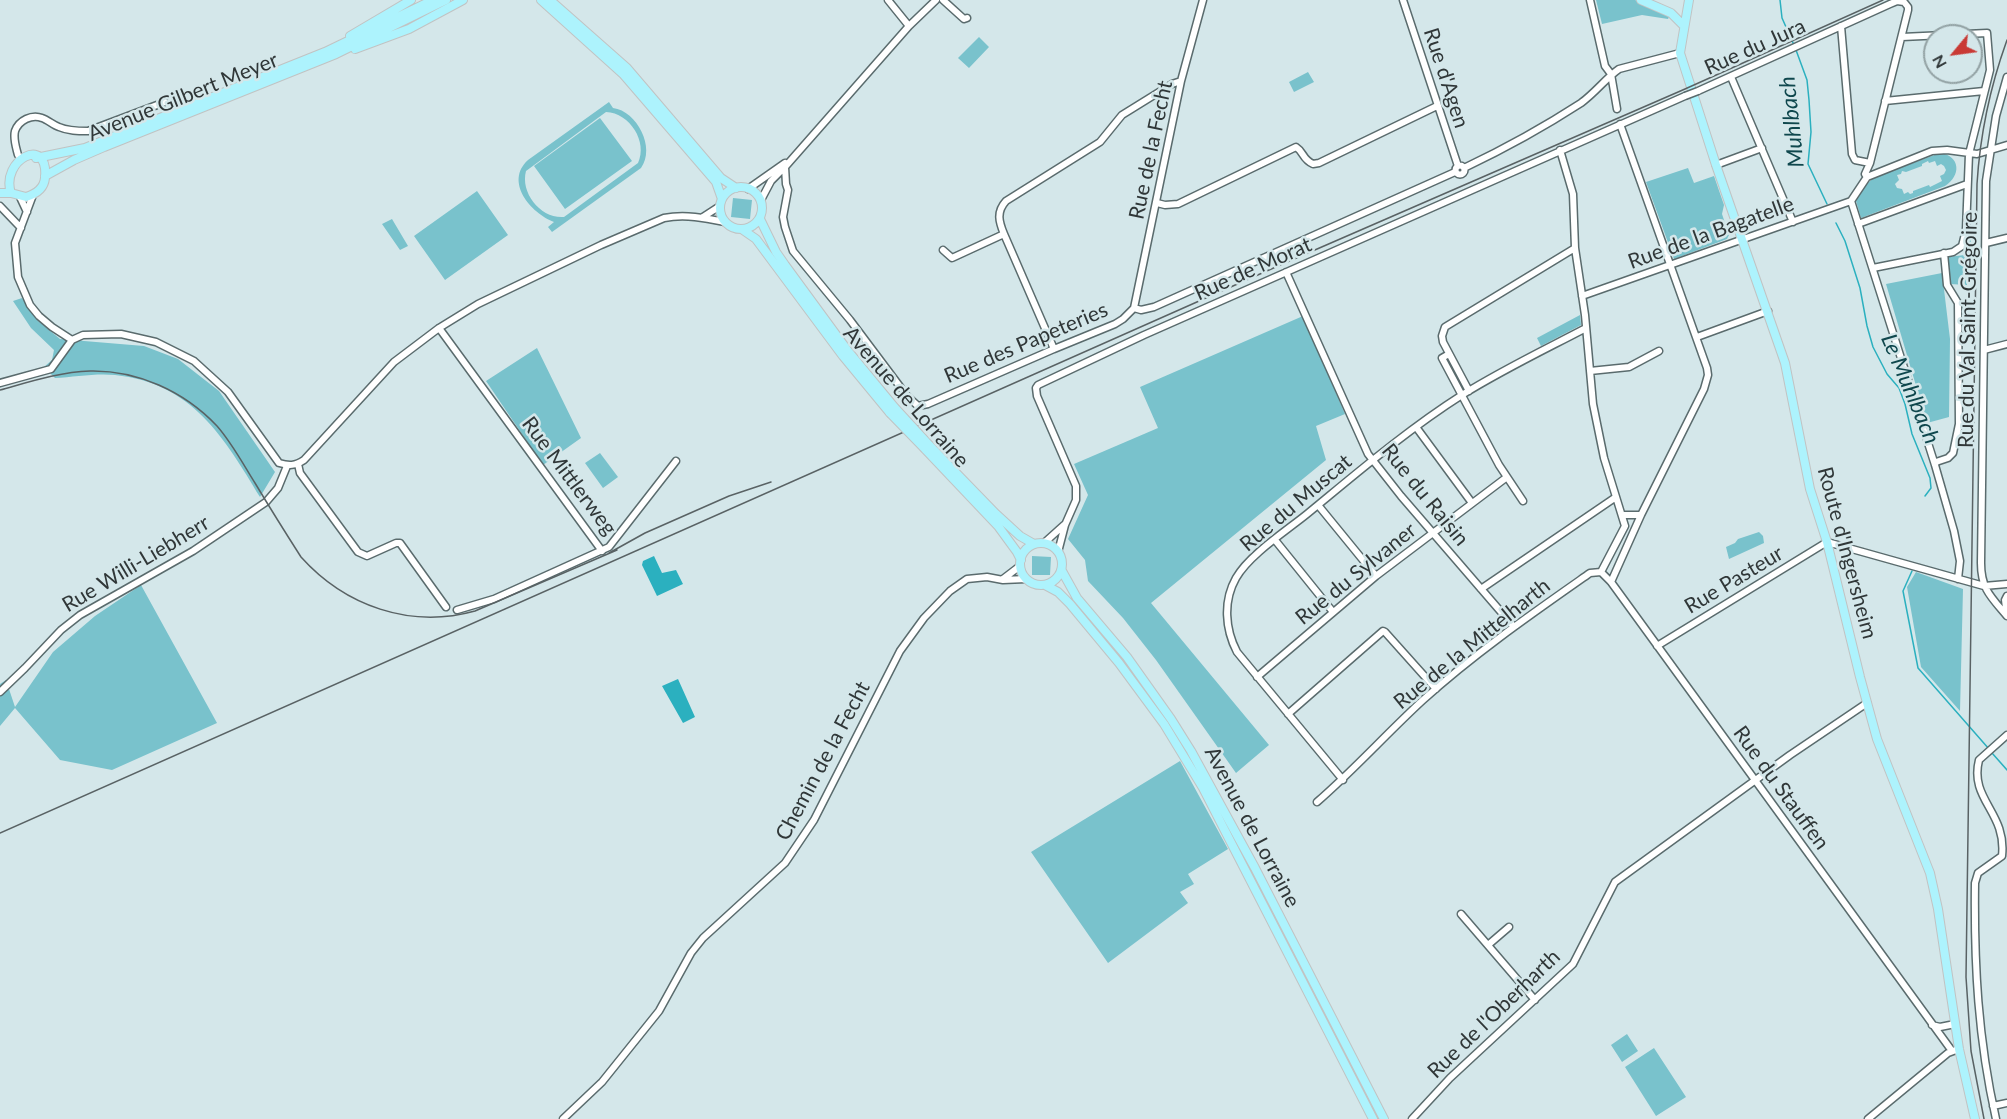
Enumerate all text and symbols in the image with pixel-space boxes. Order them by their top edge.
street label: Rue du Jura [1701,14,1809,80]
north arrow [1923,24,1983,84]
street label: Rue d'Agen [1418,25,1474,131]
street label: Avenue Gilbert Meyer [84,47,282,147]
text: N [1927,52,1950,72]
water label: Muhlbach [1774,75,1810,169]
street label: Rue de la Fecht [1124,78,1178,222]
street label: Rue de la Bagatelle [1625,191,1797,275]
street label: Rue du Val Saint-Grégoire [1953,212,1983,448]
street label: Rue de Morat [1191,232,1315,306]
street label: Rue des Papeteries [940,297,1112,389]
street label: Avenue de Lorraine [838,321,974,473]
water label: Le Muhlbach [1875,330,1945,448]
street label: Rue Mittlerweg [516,412,622,540]
street label: Rue du Raisin [1376,439,1474,551]
street label: Rue du Muscat [1235,449,1357,557]
street label: Route d'Ingersheim [1812,464,1882,642]
street label: Rue Willi-Liebherr [58,510,214,618]
street label: Rue du Sylvaner [1291,518,1421,630]
street label: Rue Pasteur [1680,541,1788,619]
street label: Rue de la Mittelharth [1389,573,1555,715]
street label: Chemin de la Fecht [770,677,876,845]
street label: Rue du Stauffen [1728,721,1834,855]
street label: Avenue de Lorraine [1199,742,1305,912]
street label: Rue de l'Oberharth [1422,944,1566,1084]

